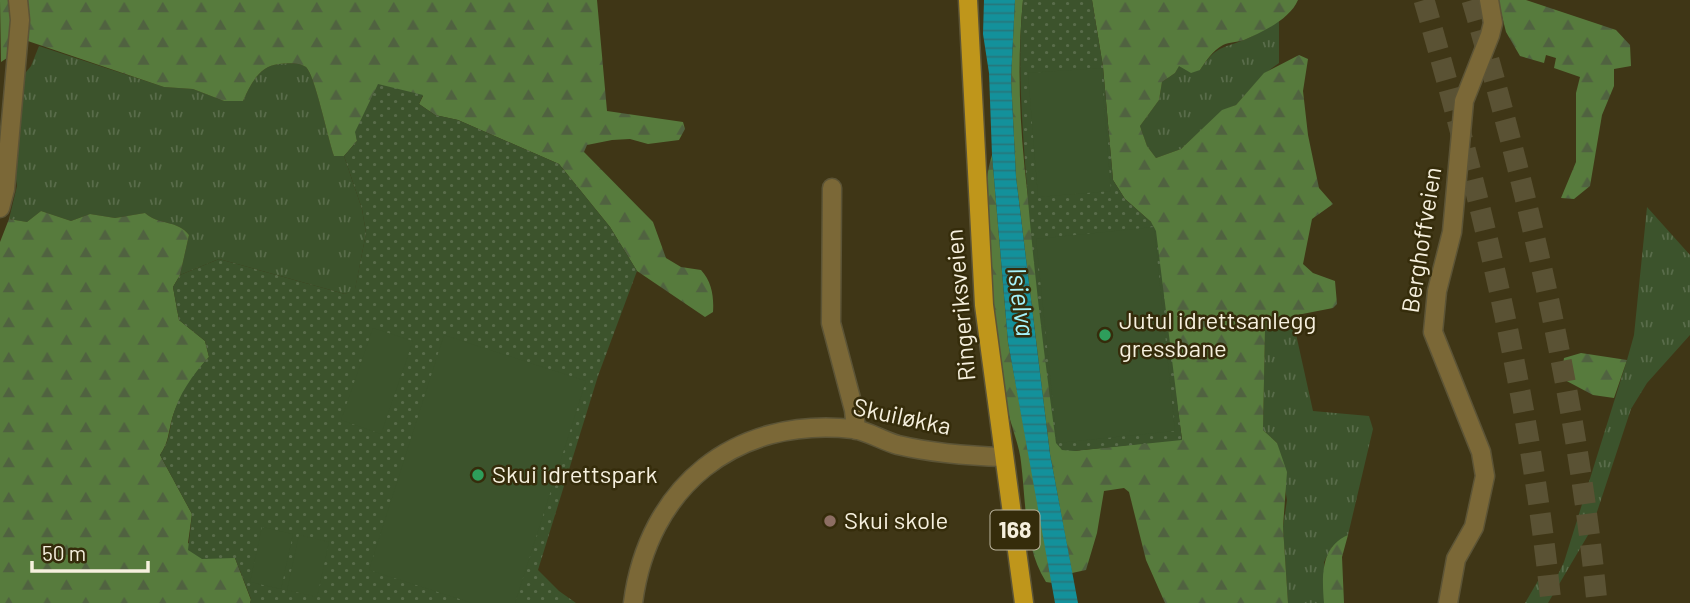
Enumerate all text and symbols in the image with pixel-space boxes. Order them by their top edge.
street label: Berghoffveien [1395,165,1446,315]
street label: Ringeriksveien [938,228,981,382]
water label: Isielva [1002,265,1043,338]
place label: Jutul idrettsanlegg gressbane [1119,305,1316,362]
marker: Jutul idrettsanlegg gressbane [1097,327,1113,343]
street label: Skuiløkka [851,391,954,440]
place label: Skui idrettspark [492,459,658,488]
marker: Skui idrettspark [470,467,486,483]
place label: Skui skole [844,505,948,534]
road number: 168 [990,510,1040,550]
marker: Skui skole [822,513,838,529]
scale bar [32,530,147,574]
text: 50 m [42,540,86,565]

